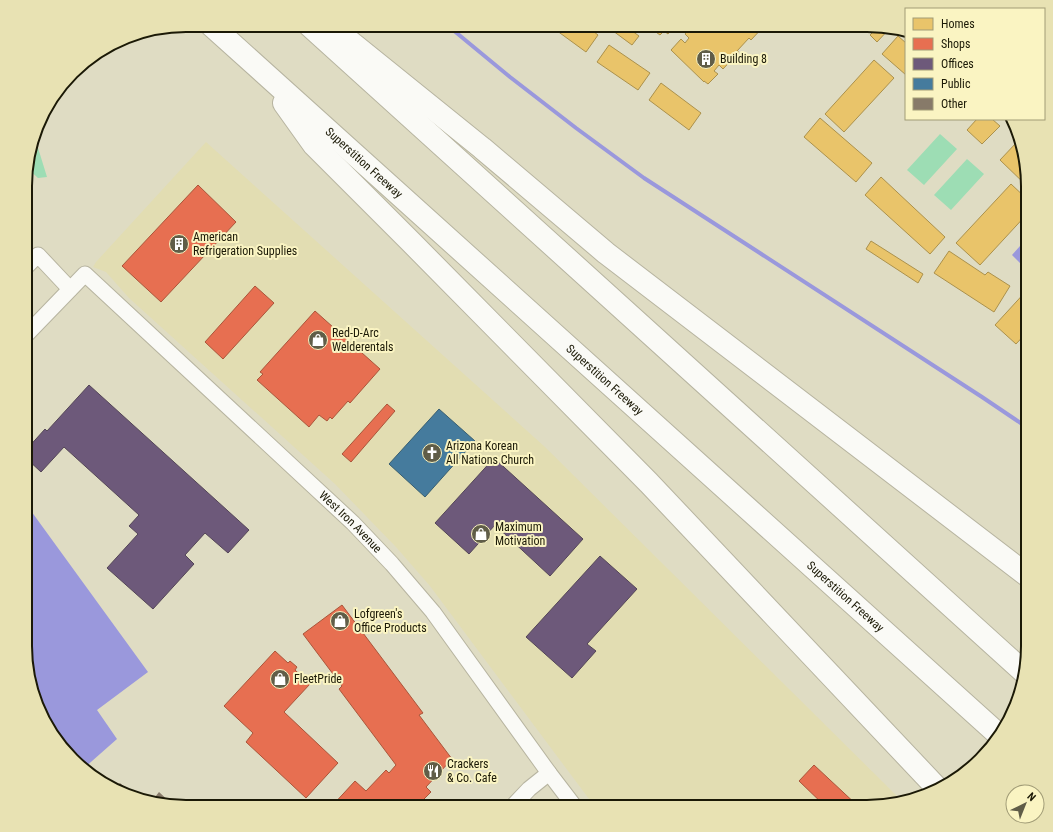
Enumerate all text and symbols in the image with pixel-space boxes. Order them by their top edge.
legend [905,8,1045,120]
text: Homes [941,17,975,31]
text: Shops [941,37,970,51]
building icon: Building 8 [695,48,717,70]
place label: Building 8 [720,52,767,66]
text: Offices [941,57,974,71]
text: Public [941,77,971,91]
text: Other [941,97,967,111]
street label: Superstition Freeway [323,125,405,201]
place label: American Refrigeration Supplies [193,230,297,258]
building icon: American Refrigeration Supplies [168,233,190,255]
place label: Red-D-Arc Welderentals [332,326,393,354]
shop icon: Red-D-Arc Welderentals [307,329,329,351]
street label: Superstition Freeway [563,341,646,418]
place label: Arizona Korean All Nations Church [446,439,534,467]
church icon: Arizona Korean All Nations Church [421,442,443,464]
street label: West Iron Avenue [316,488,385,556]
place label: Maximum Motivation [495,520,546,548]
shop icon: Maximum Motivation [470,523,492,545]
street label: Superstition Freeway [804,558,887,635]
place label: Lofgreen's Office Products [354,607,427,635]
shop icon: Lofgreen's Office Products [329,610,351,632]
shop icon: FleetPride [269,668,291,690]
place label: FleetPride [294,672,342,686]
place label: Crackers & Co. Cafe [447,757,497,785]
restaurant icon: Crackers & Co. Cafe [422,760,444,782]
north arrow [1005,784,1045,824]
text: N [1025,790,1039,804]

